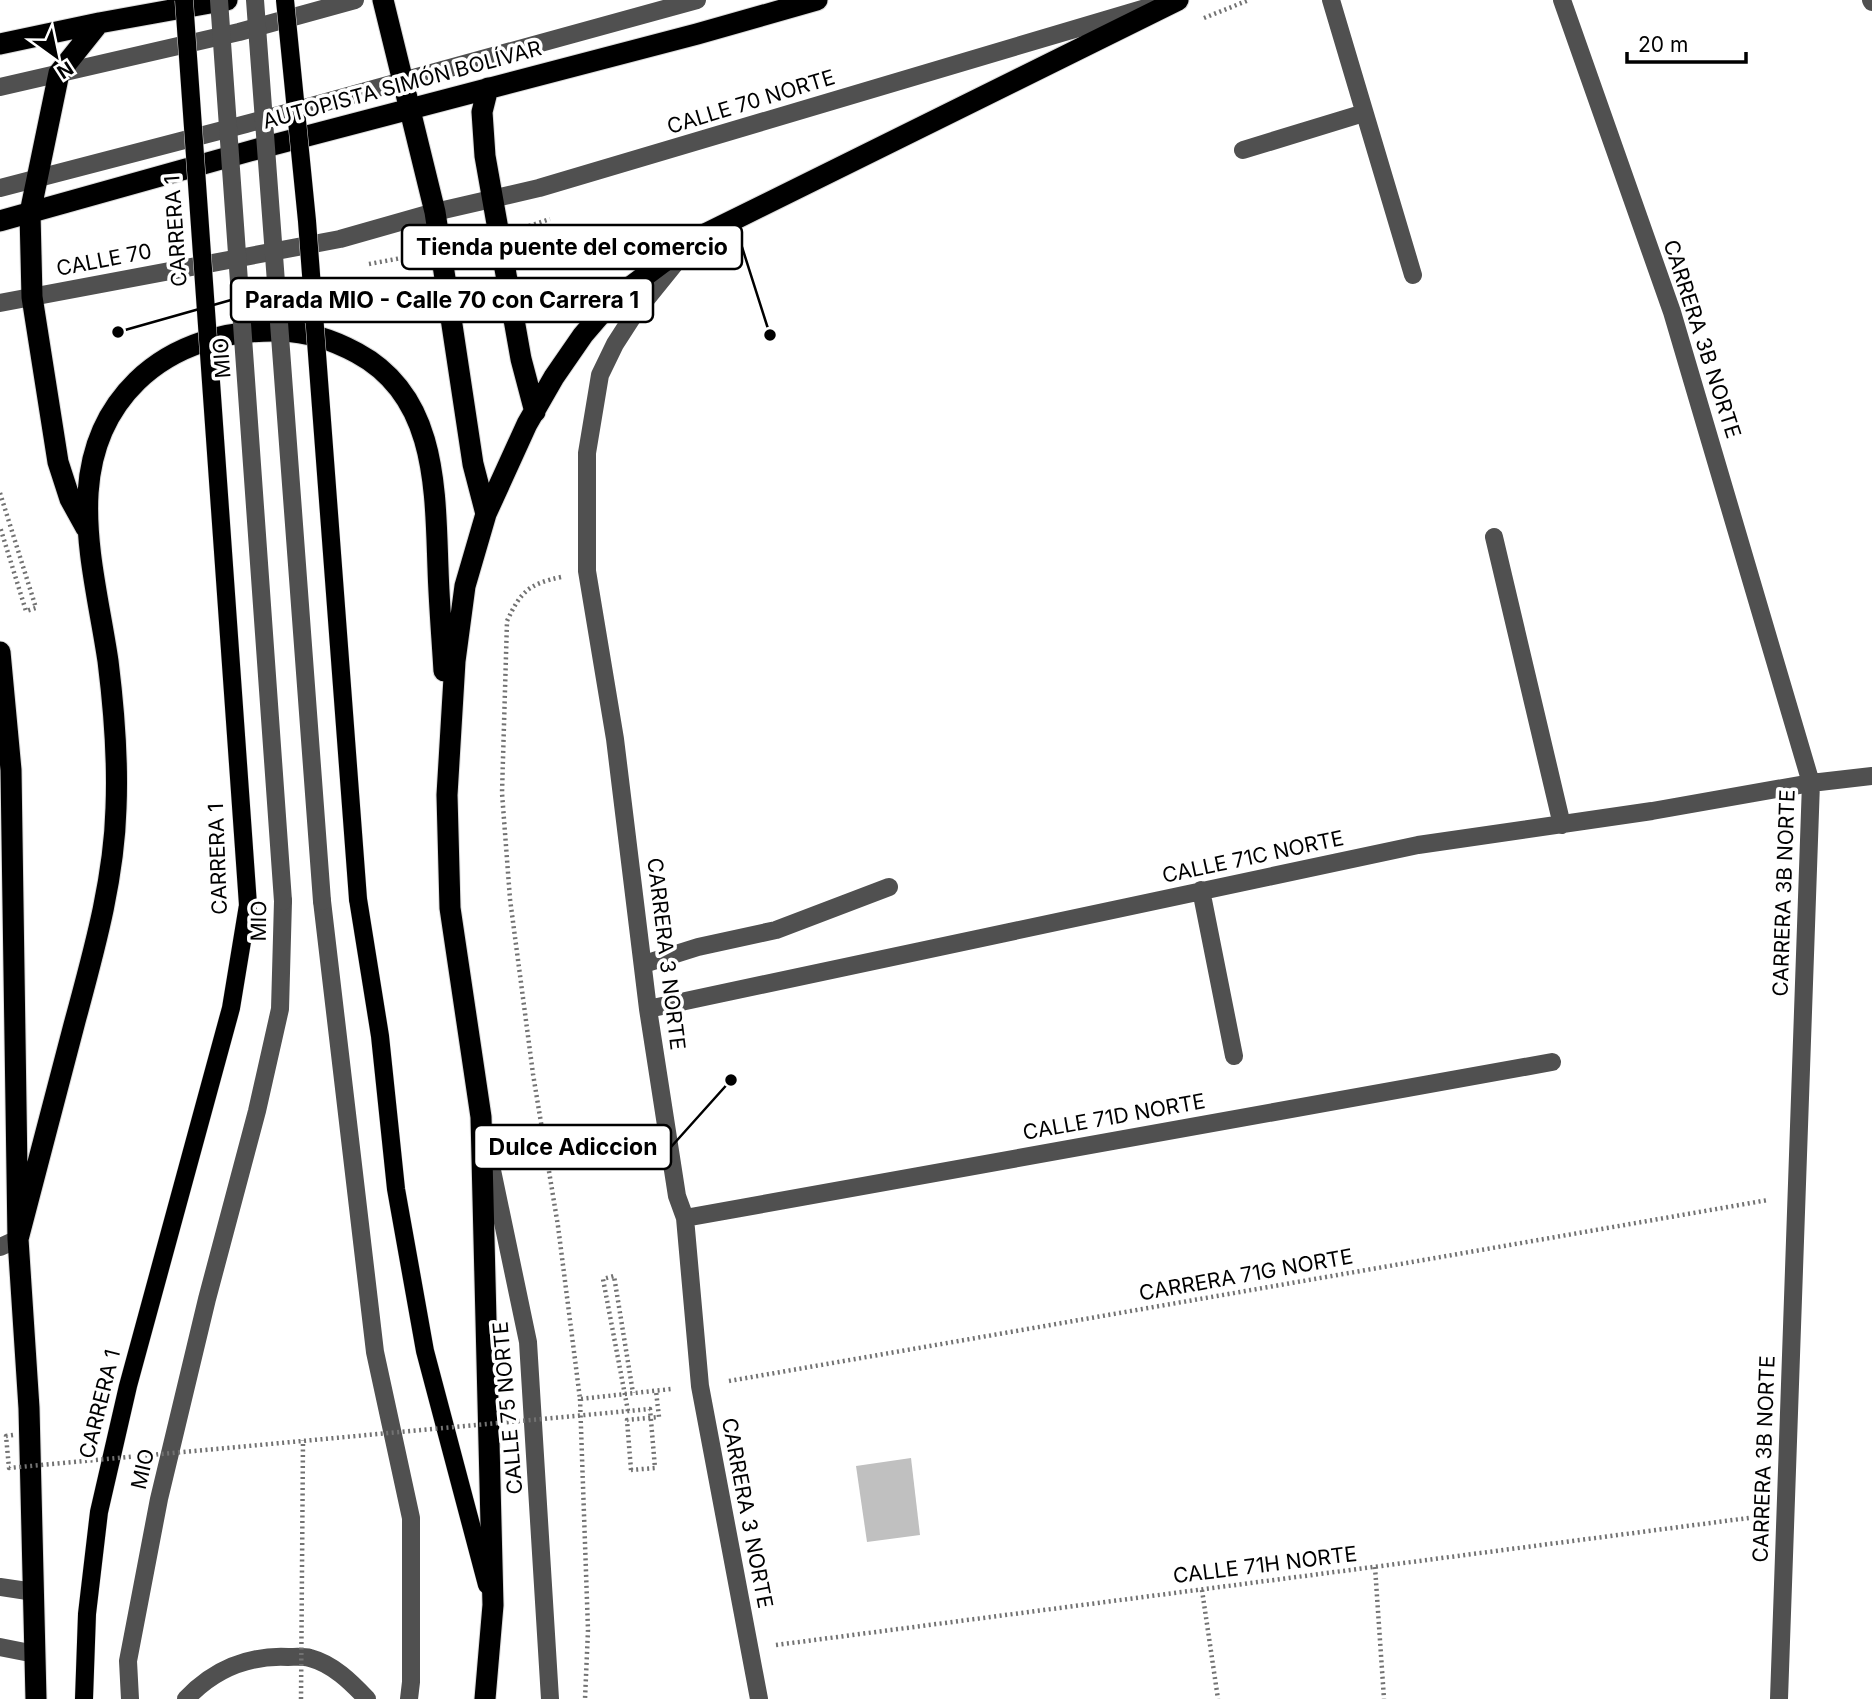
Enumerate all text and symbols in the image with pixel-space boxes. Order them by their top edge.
north arrow [21,21,91,91]
scale bar [1627,21,1746,65]
text: 20 m [1638,32,1688,57]
street label: AUTOPISTA SIMÓN BOLÍVAR [259,34,544,134]
text: N [53,56,77,83]
street label: CALLE 70 NORTE [664,64,838,139]
street label: CARRERA 1 [159,175,192,288]
callout: Tienda puente del comercio [402,225,742,269]
text: Tienda puente del comercio [416,233,728,261]
street label: CARRERA 3B NORTE [1659,236,1746,441]
street label: CALLE 70 [54,238,154,281]
callout: Parada MIO - Calle 70 con Carrera 1 [231,278,653,322]
text: Parada MIO - Calle 70 con Carrera 1 [245,286,639,314]
street label: MIO [208,337,235,379]
street label: CARRERA 3B NORTE [1767,789,1800,997]
street label: CARRERA 1 [203,803,232,915]
street label: CALLE 71C NORTE [1160,825,1346,888]
street label: CARRERA 3 NORTE [642,856,691,1051]
street label: MIO [246,900,271,942]
street label: CALLE 71D NORTE [1021,1088,1207,1145]
callout: Dulce Adiccion [474,1125,671,1169]
text: Dulce Adiccion [489,1133,657,1161]
street label: CARRERA 71G NORTE [1137,1243,1355,1306]
street label: CALLE 75 NORTE [487,1320,528,1496]
street label: CARRERA 1 [74,1347,125,1461]
street label: CARRERA 3B NORTE [1747,1355,1780,1563]
street label: CARRERA 3 NORTE [717,1416,778,1610]
street label: MIO [126,1446,159,1492]
street label: CALLE 71H NORTE [1171,1541,1358,1588]

